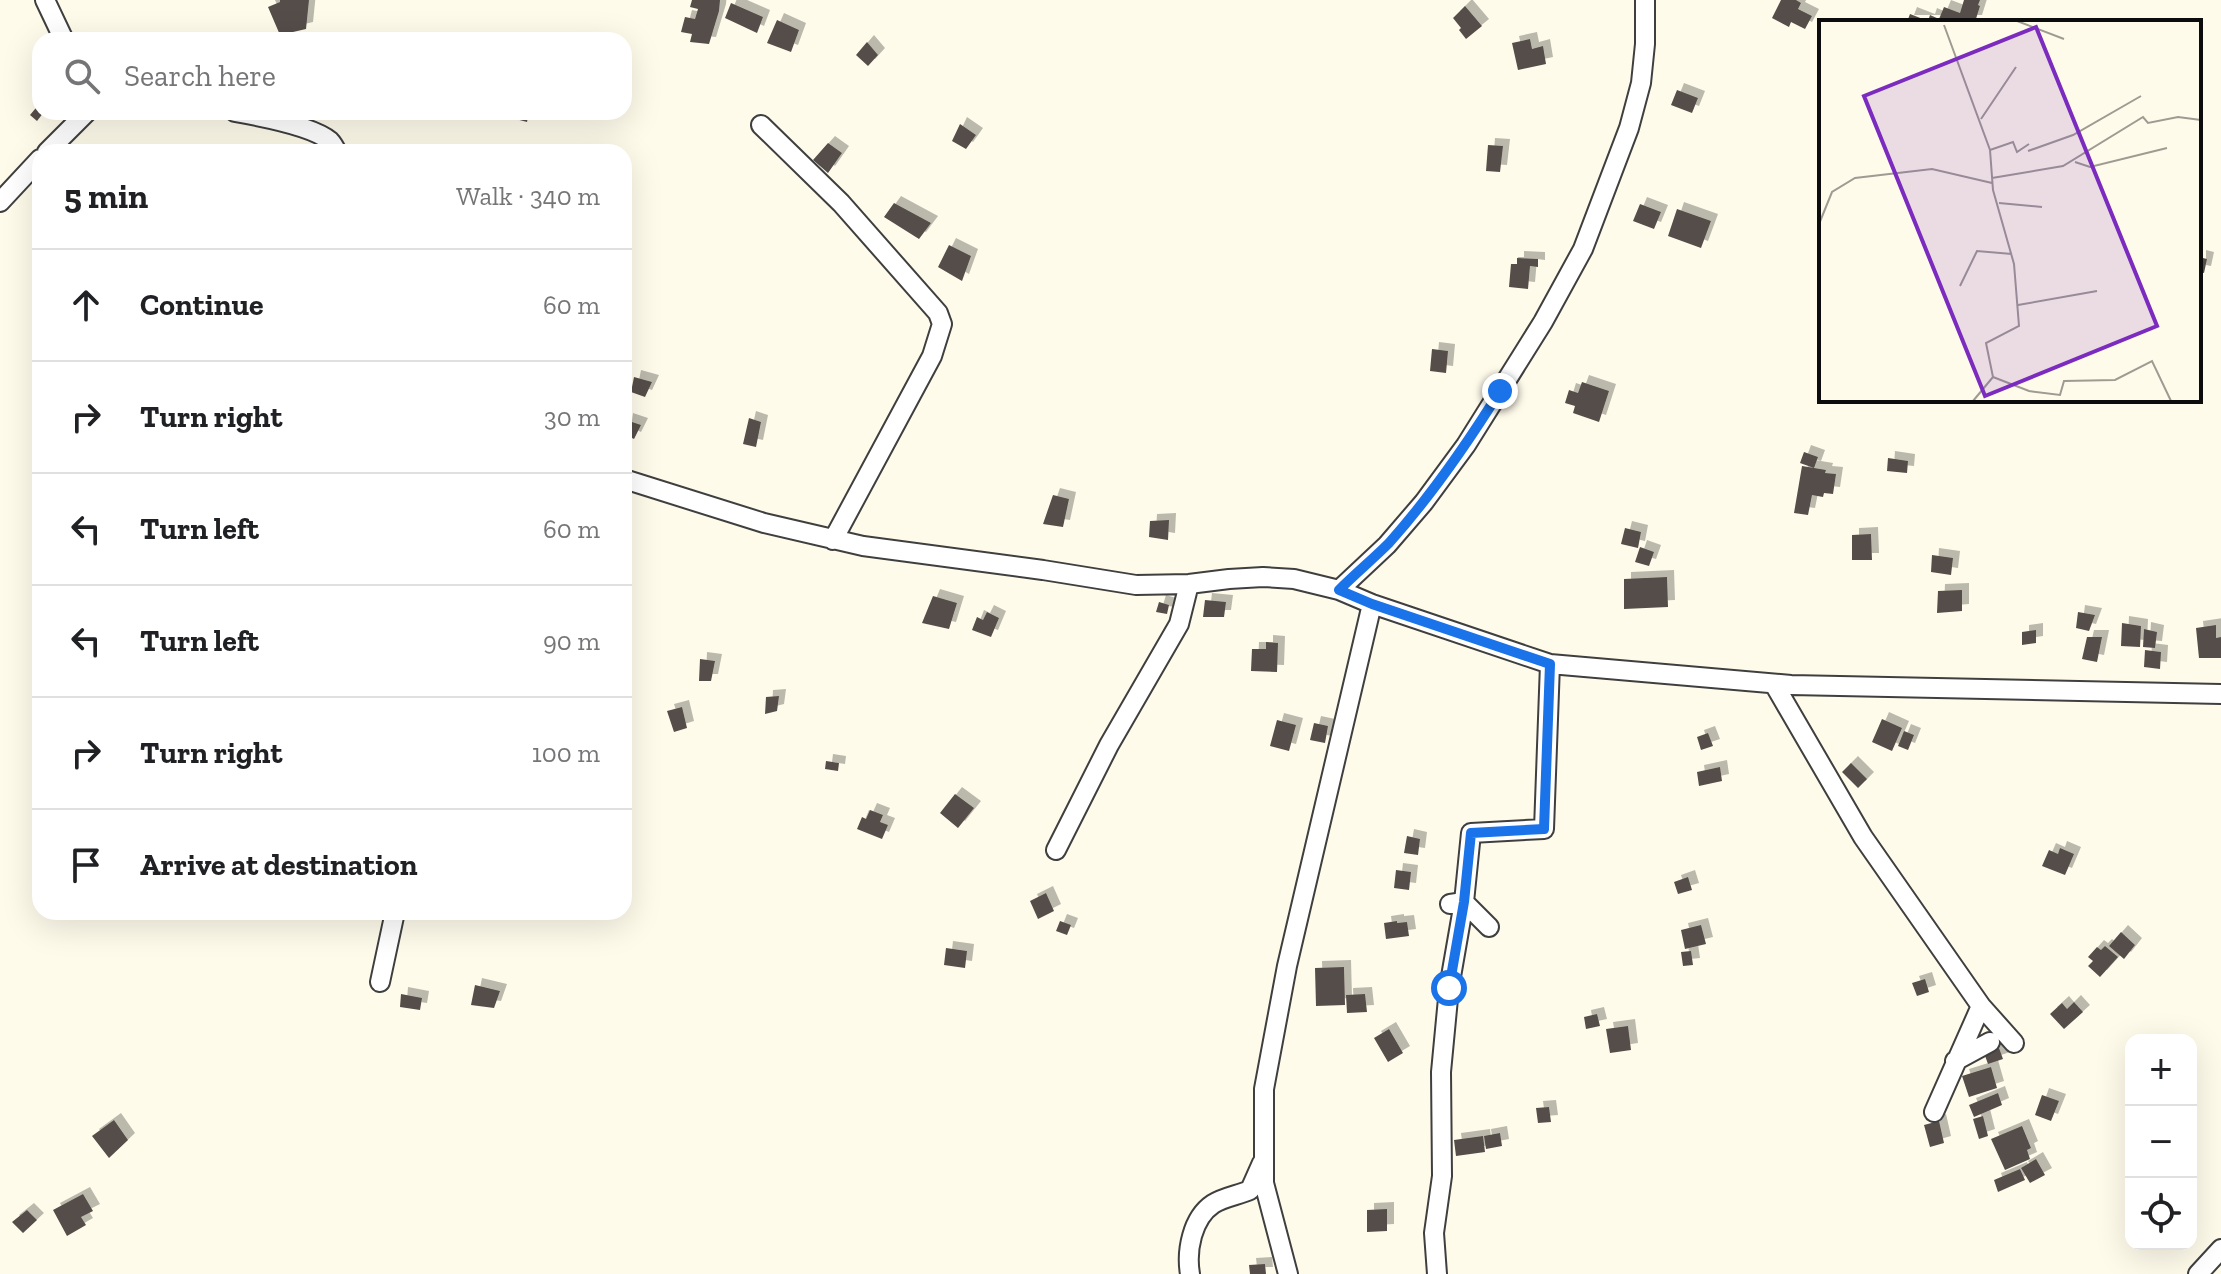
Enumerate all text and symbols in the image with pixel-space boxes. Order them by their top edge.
inset map [1819,20,2201,402]
search box [32,32,632,120]
icon: search [60,54,104,98]
text: Search here [124,58,276,94]
text: 5 min [64,176,148,217]
text: Walk · 340 m [456,180,600,212]
icon: ahead [64,283,108,327]
text: Continue [140,287,264,323]
text: 60 m [543,289,600,321]
route end [1482,373,1518,409]
icon: right [64,395,108,439]
text: Turn right [140,399,282,435]
text: 30 m [544,401,600,433]
icon: left [64,507,108,551]
text: Turn left [140,511,259,547]
text: 60 m [543,513,600,545]
icon: left [64,619,108,663]
text: Turn left [140,623,259,659]
text: 90 m [543,625,600,657]
icon: right [64,731,108,775]
text: Turn right [140,735,282,771]
text: 100 m [532,737,600,769]
icon: arrive [64,843,108,887]
text: Arrive at destination [140,847,417,883]
route start [1431,970,1467,1006]
map controls [2125,1034,2197,1250]
button: + [2125,1034,2197,1106]
button: − [2125,1106,2197,1178]
button: locate [2125,1178,2197,1250]

